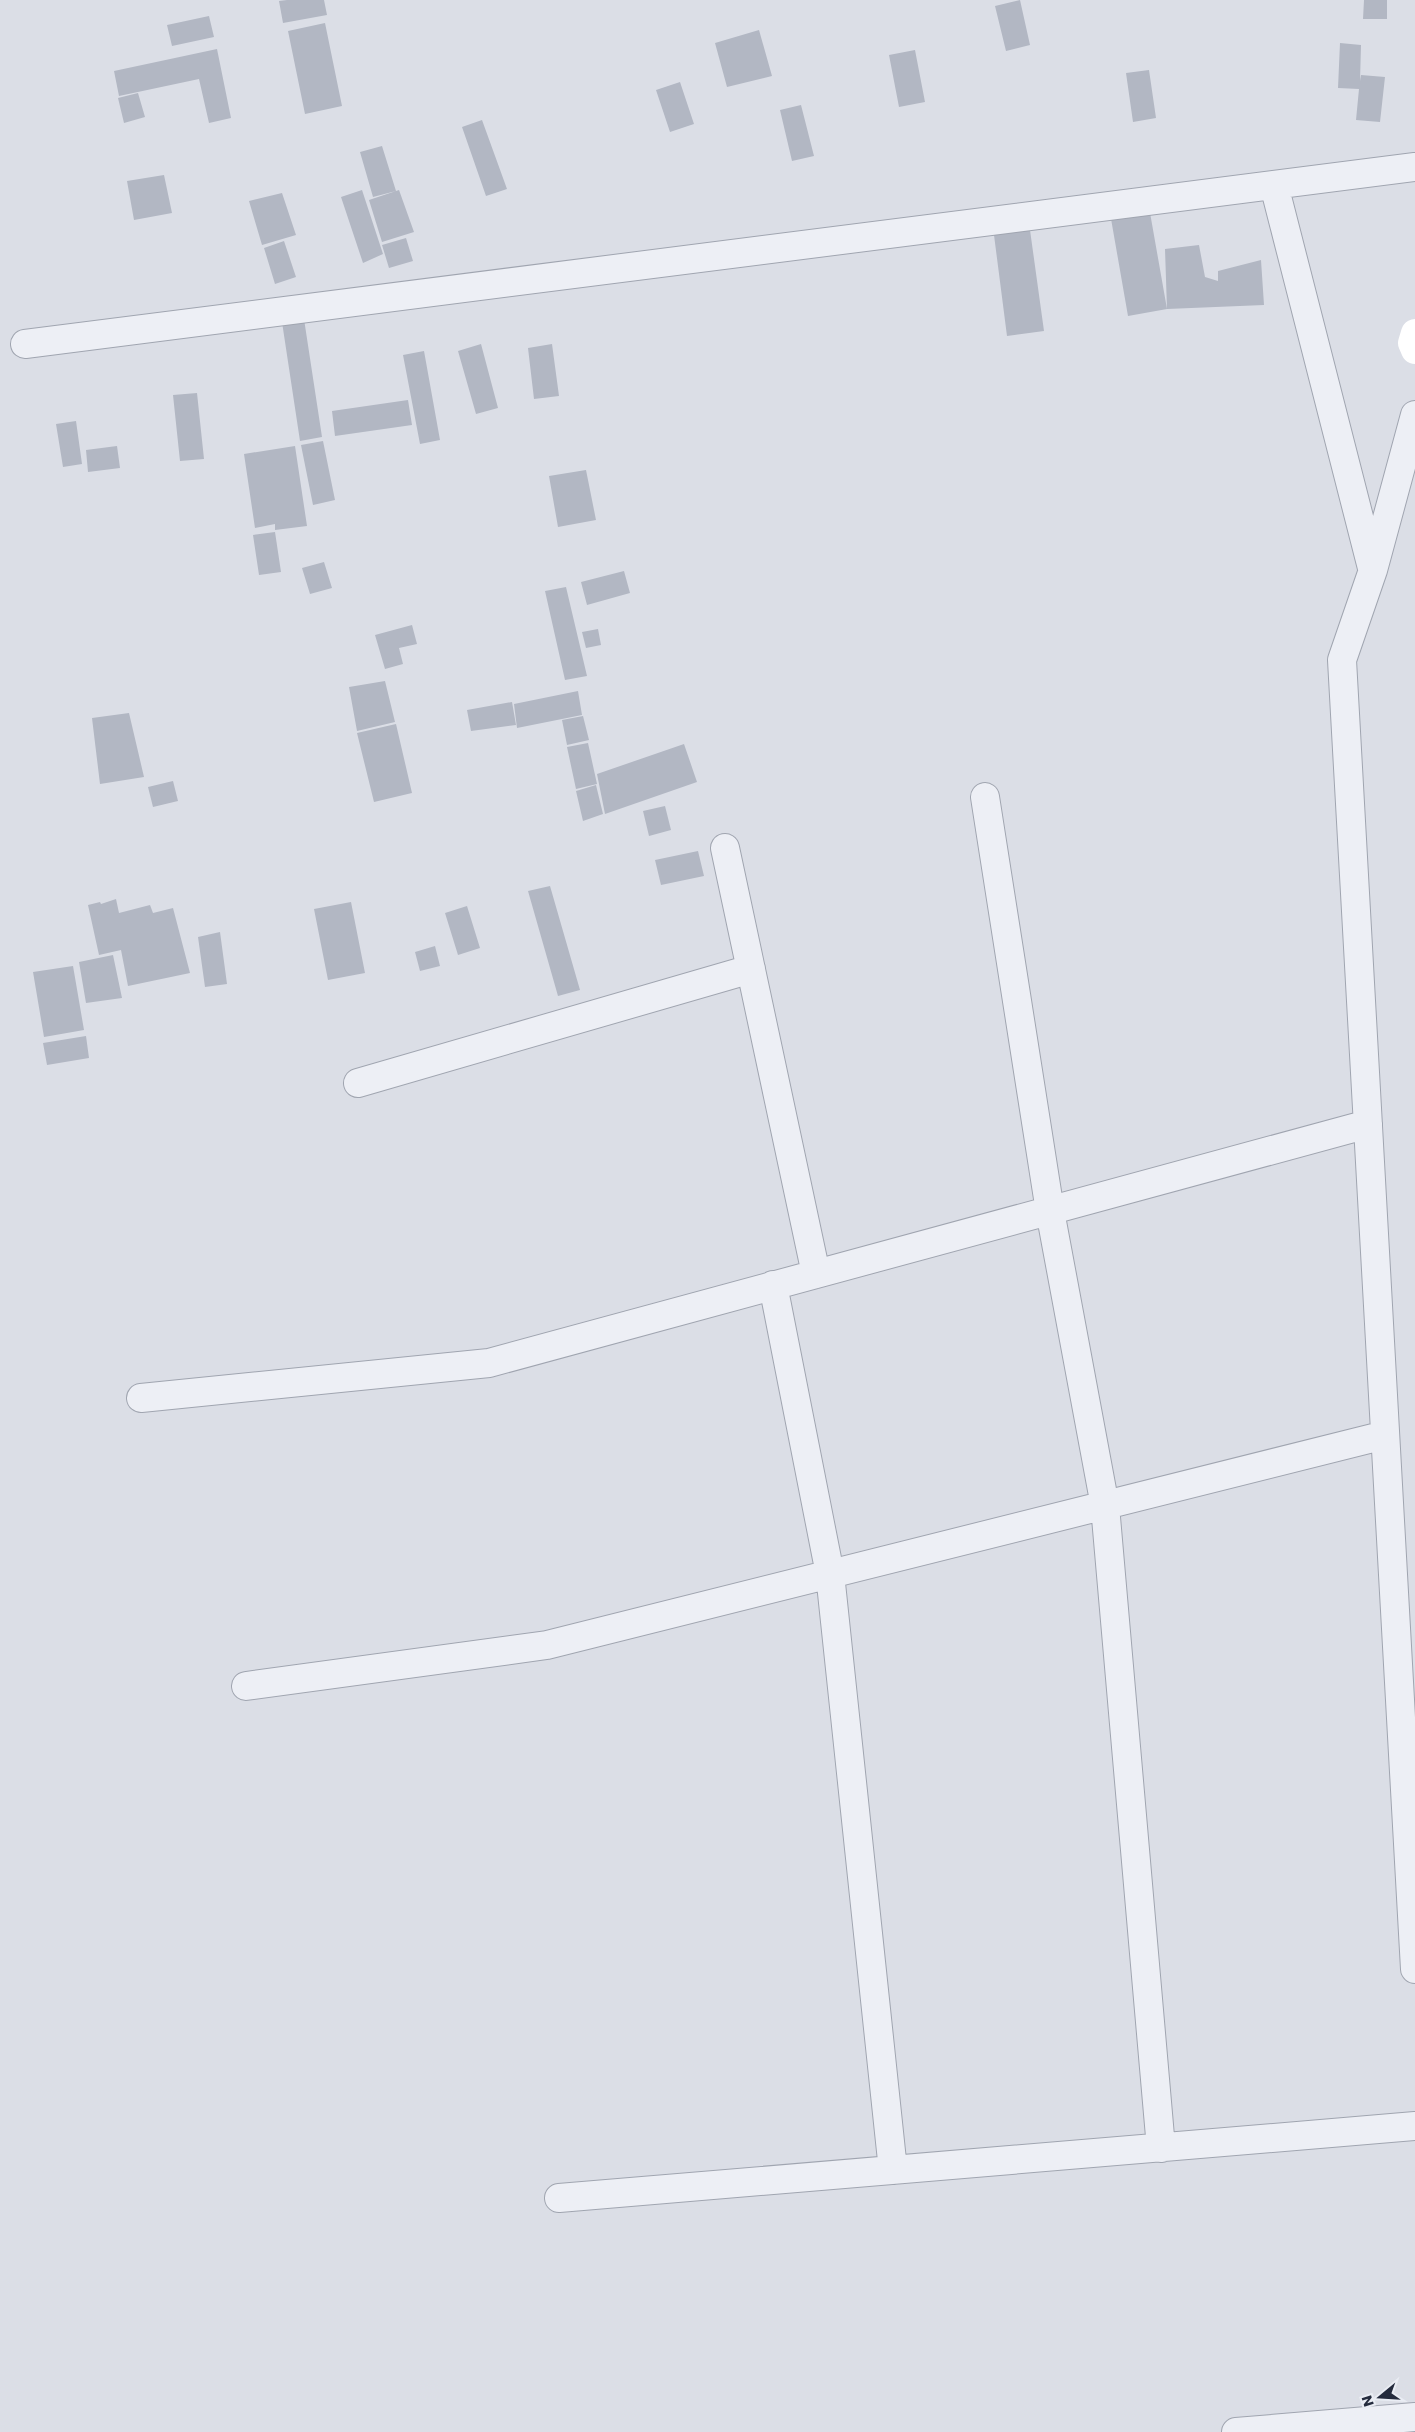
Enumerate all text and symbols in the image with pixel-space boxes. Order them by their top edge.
north arrow [1355,2372,1405,2422]
text: N [1356,2393,1379,2409]

